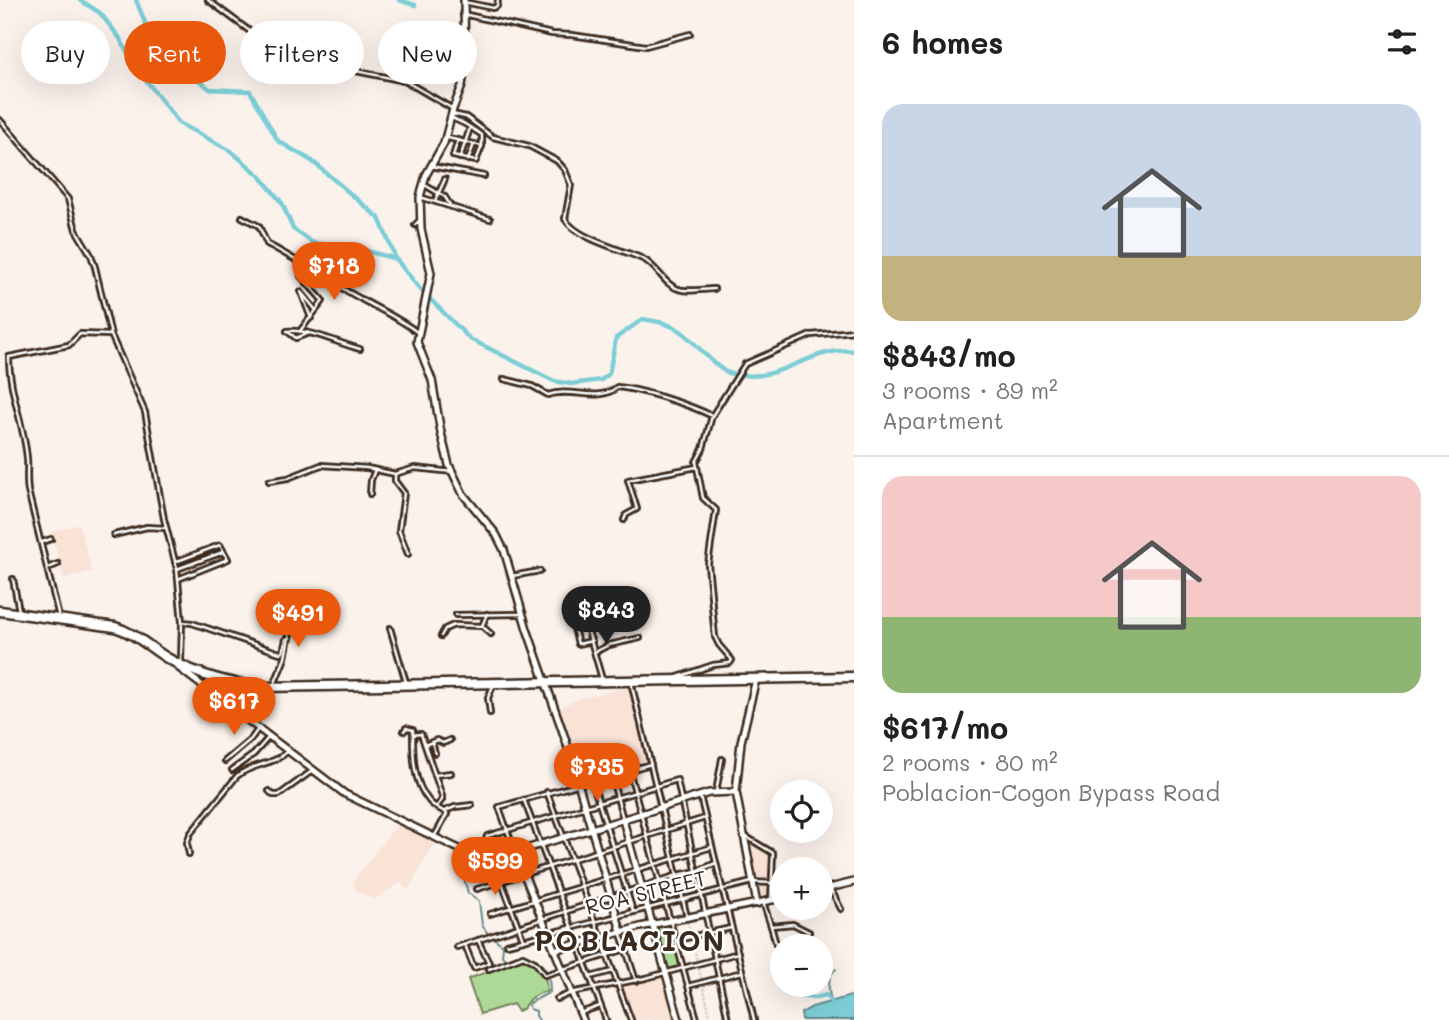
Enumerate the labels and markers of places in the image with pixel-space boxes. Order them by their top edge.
pin: $718 [293,243,375,302]
pin: $843 [565,586,647,646]
pin: $491 [257,590,339,649]
pin: $617 [193,678,275,737]
pin: $735 [556,744,638,803]
pin: $599 [454,838,536,897]

